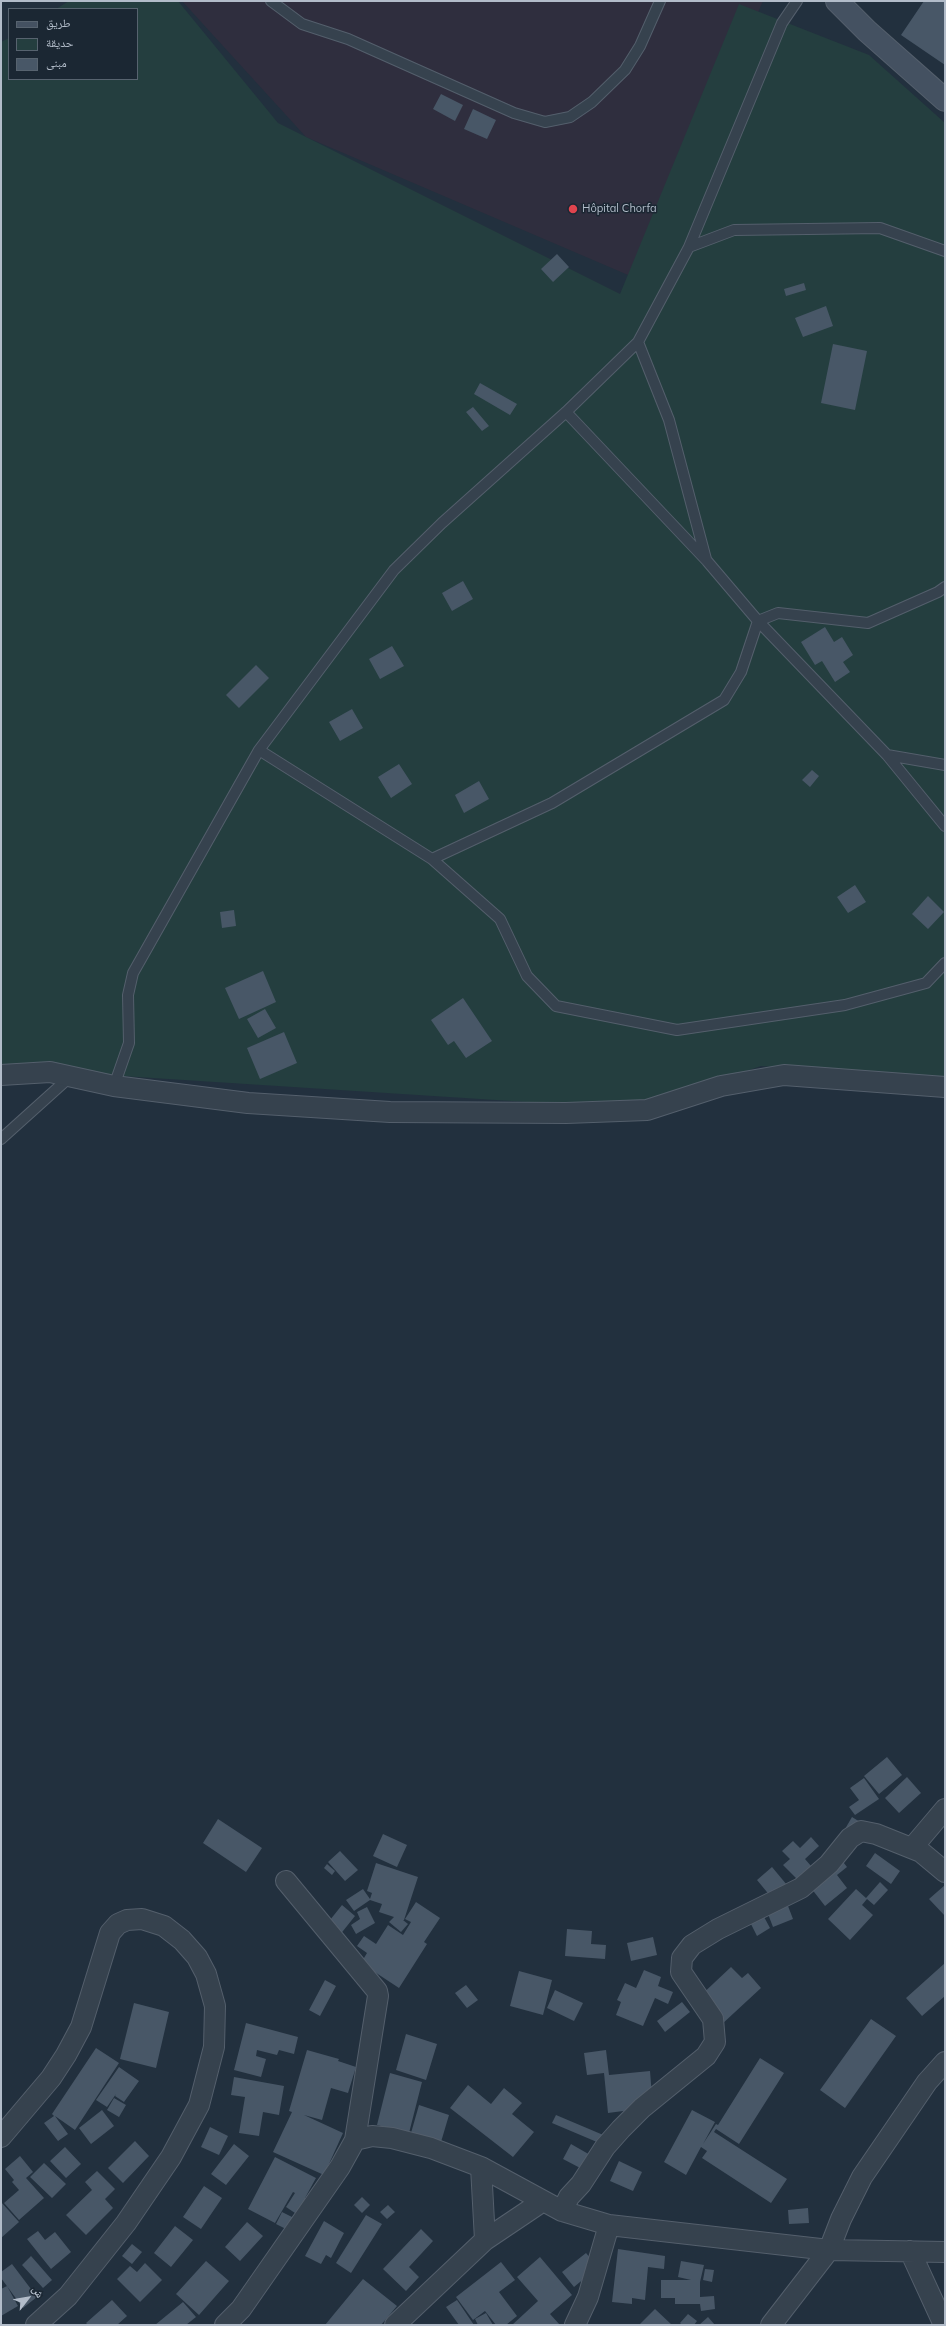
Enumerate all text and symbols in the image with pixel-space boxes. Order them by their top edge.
legend [8,8,138,80]
text: طريق [46,15,71,30]
text: حديقة [46,35,74,50]
text: مبنى [46,55,67,70]
place label: Hôpital Chorfa [582,202,657,216]
marker: Hôpital Chorfa [567,203,579,215]
north arrow [8,2278,48,2318]
text: ش [29,2283,47,2300]

